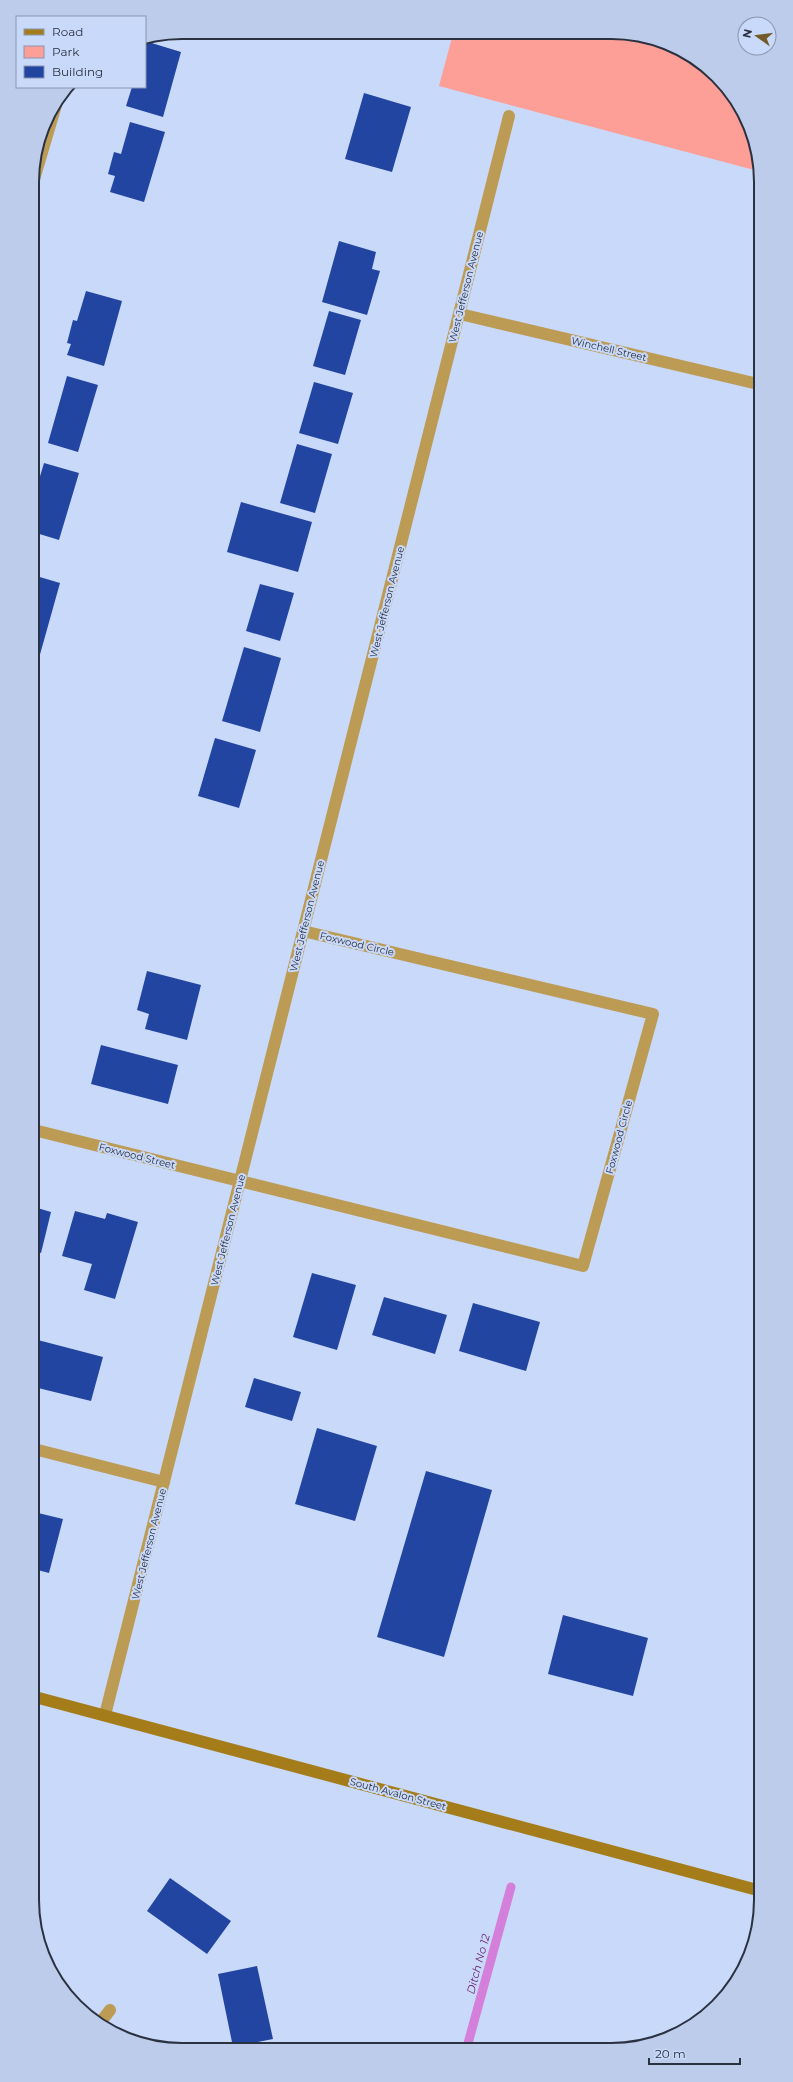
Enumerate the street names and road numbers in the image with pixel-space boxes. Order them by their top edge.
street label: West Jefferson Avenue [446,230,486,344]
street label: Winchell Street [570,334,648,364]
street label: West Jefferson Avenue [367,545,407,659]
street label: West Jefferson Avenue [287,859,327,973]
street label: Foxwood Circle [319,929,395,959]
street label: Foxwood Circle [603,1099,635,1175]
street label: Foxwood Street [97,1140,177,1172]
street label: West Jefferson Avenue [208,1173,248,1287]
street label: West Jefferson Avenue [129,1487,169,1601]
street label: South Avalon Street [348,1775,448,1813]

